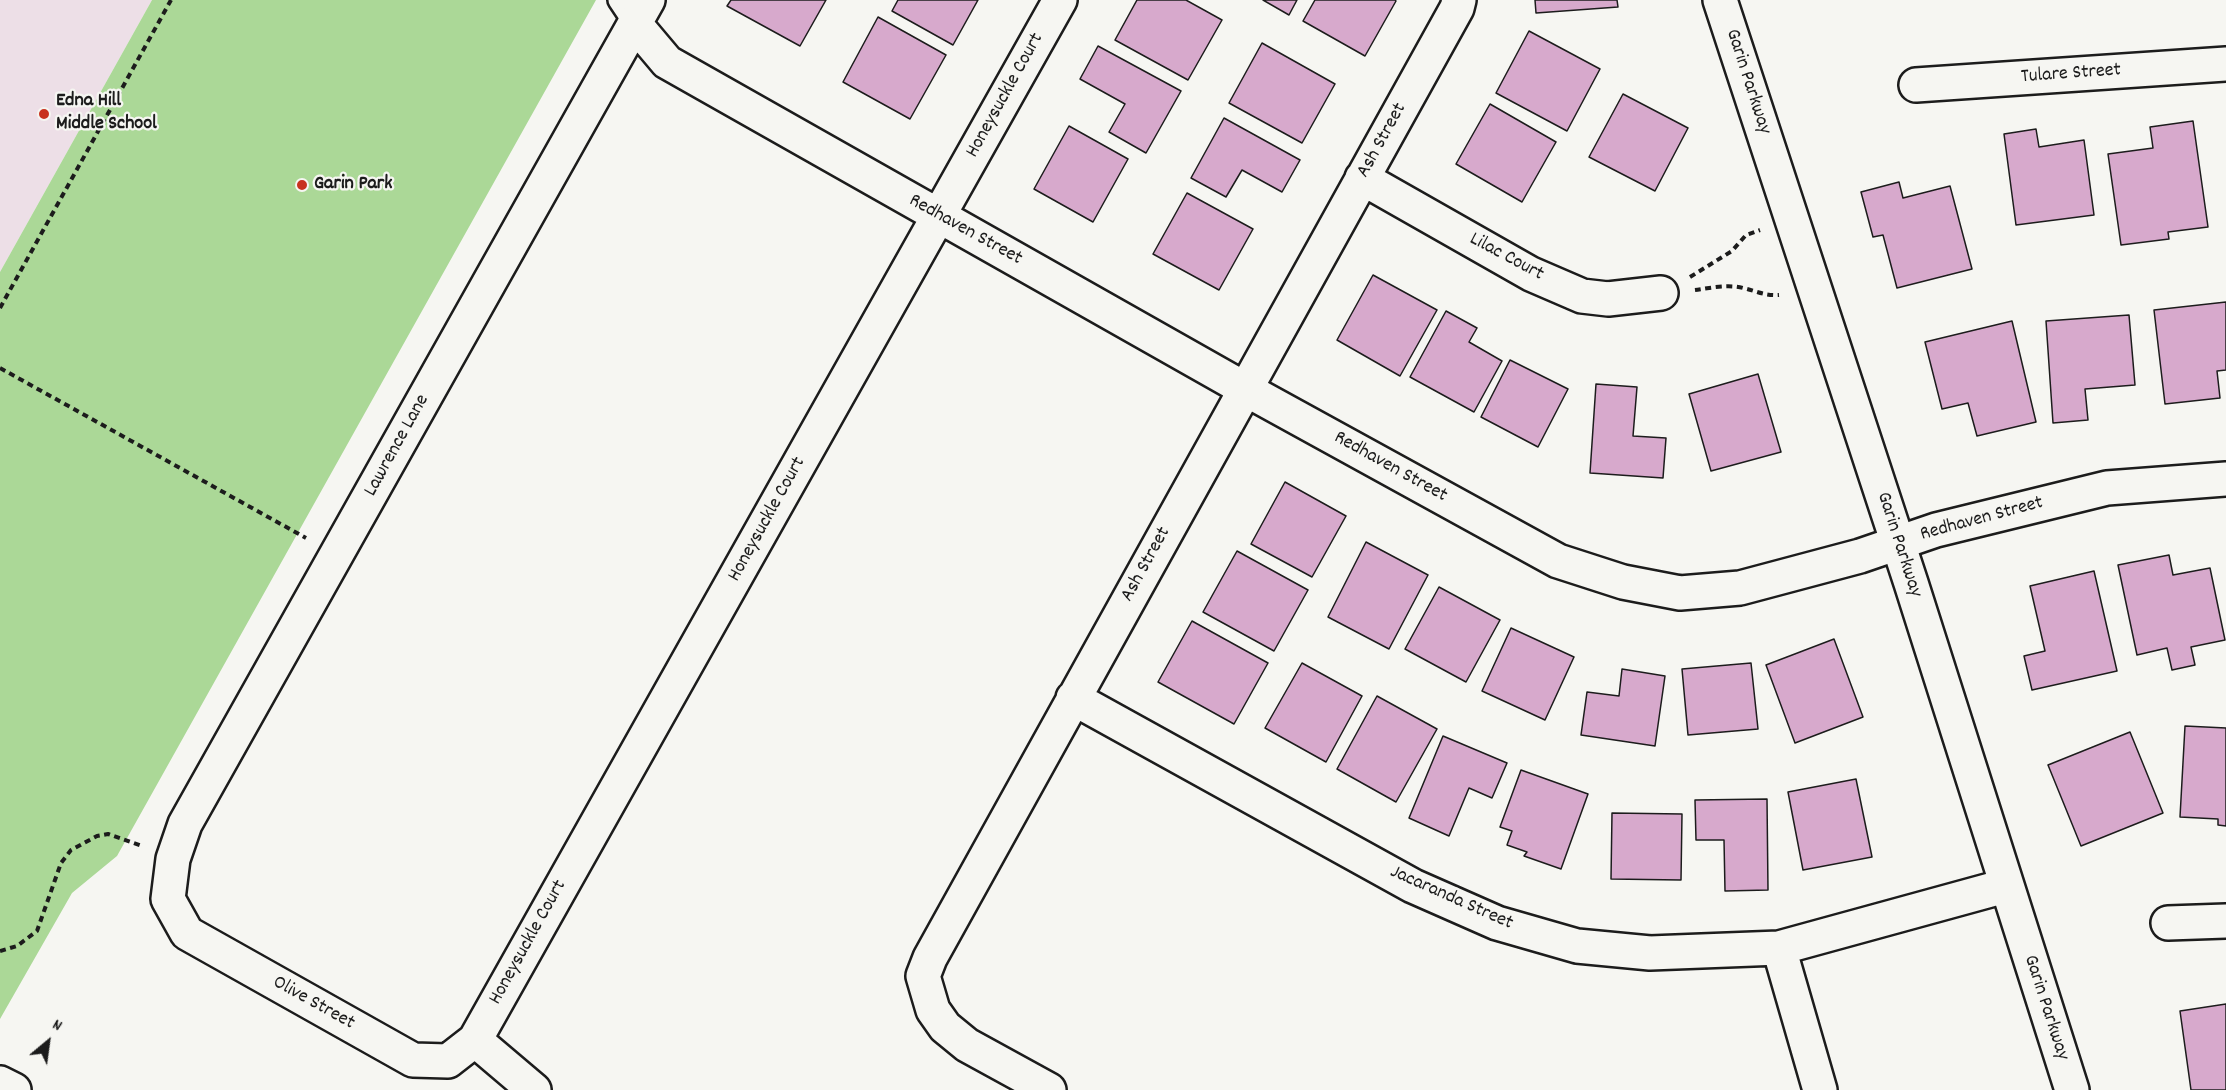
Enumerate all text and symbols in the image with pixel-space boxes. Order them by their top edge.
street label: Garin Parkway [1719,27,1775,137]
street label: Honeysuckle Court [962,29,1050,163]
street label: Tulare Street [2020,60,2122,90]
place label: Edna Hill Middle School [56,90,157,137]
street label: Ash Street [1353,99,1413,183]
marker: Edna Hill Middle School [37,107,51,121]
place label: Garin Park [314,173,392,197]
marker: Garin Park [295,178,309,192]
street label: Redhaven Street [904,190,1026,272]
street label: Lilac Court [1465,228,1547,288]
street label: Lawrence Lane [360,391,436,501]
street label: Redhaven Street [1329,427,1451,509]
street label: Honeysuckle Court [724,453,812,587]
street label: Garin Parkway [1870,490,1926,600]
street label: Redhaven Street [1918,492,2046,548]
street label: Ash Street [1117,523,1177,607]
street label: Jacaranda Street [1386,861,1516,937]
street label: Honeysuckle Court [485,876,573,1010]
street label: Garin Parkway [2017,953,2073,1063]
street label: Olive Street [268,972,358,1036]
north arrow [18,1012,78,1072]
text: N [48,1014,66,1038]

